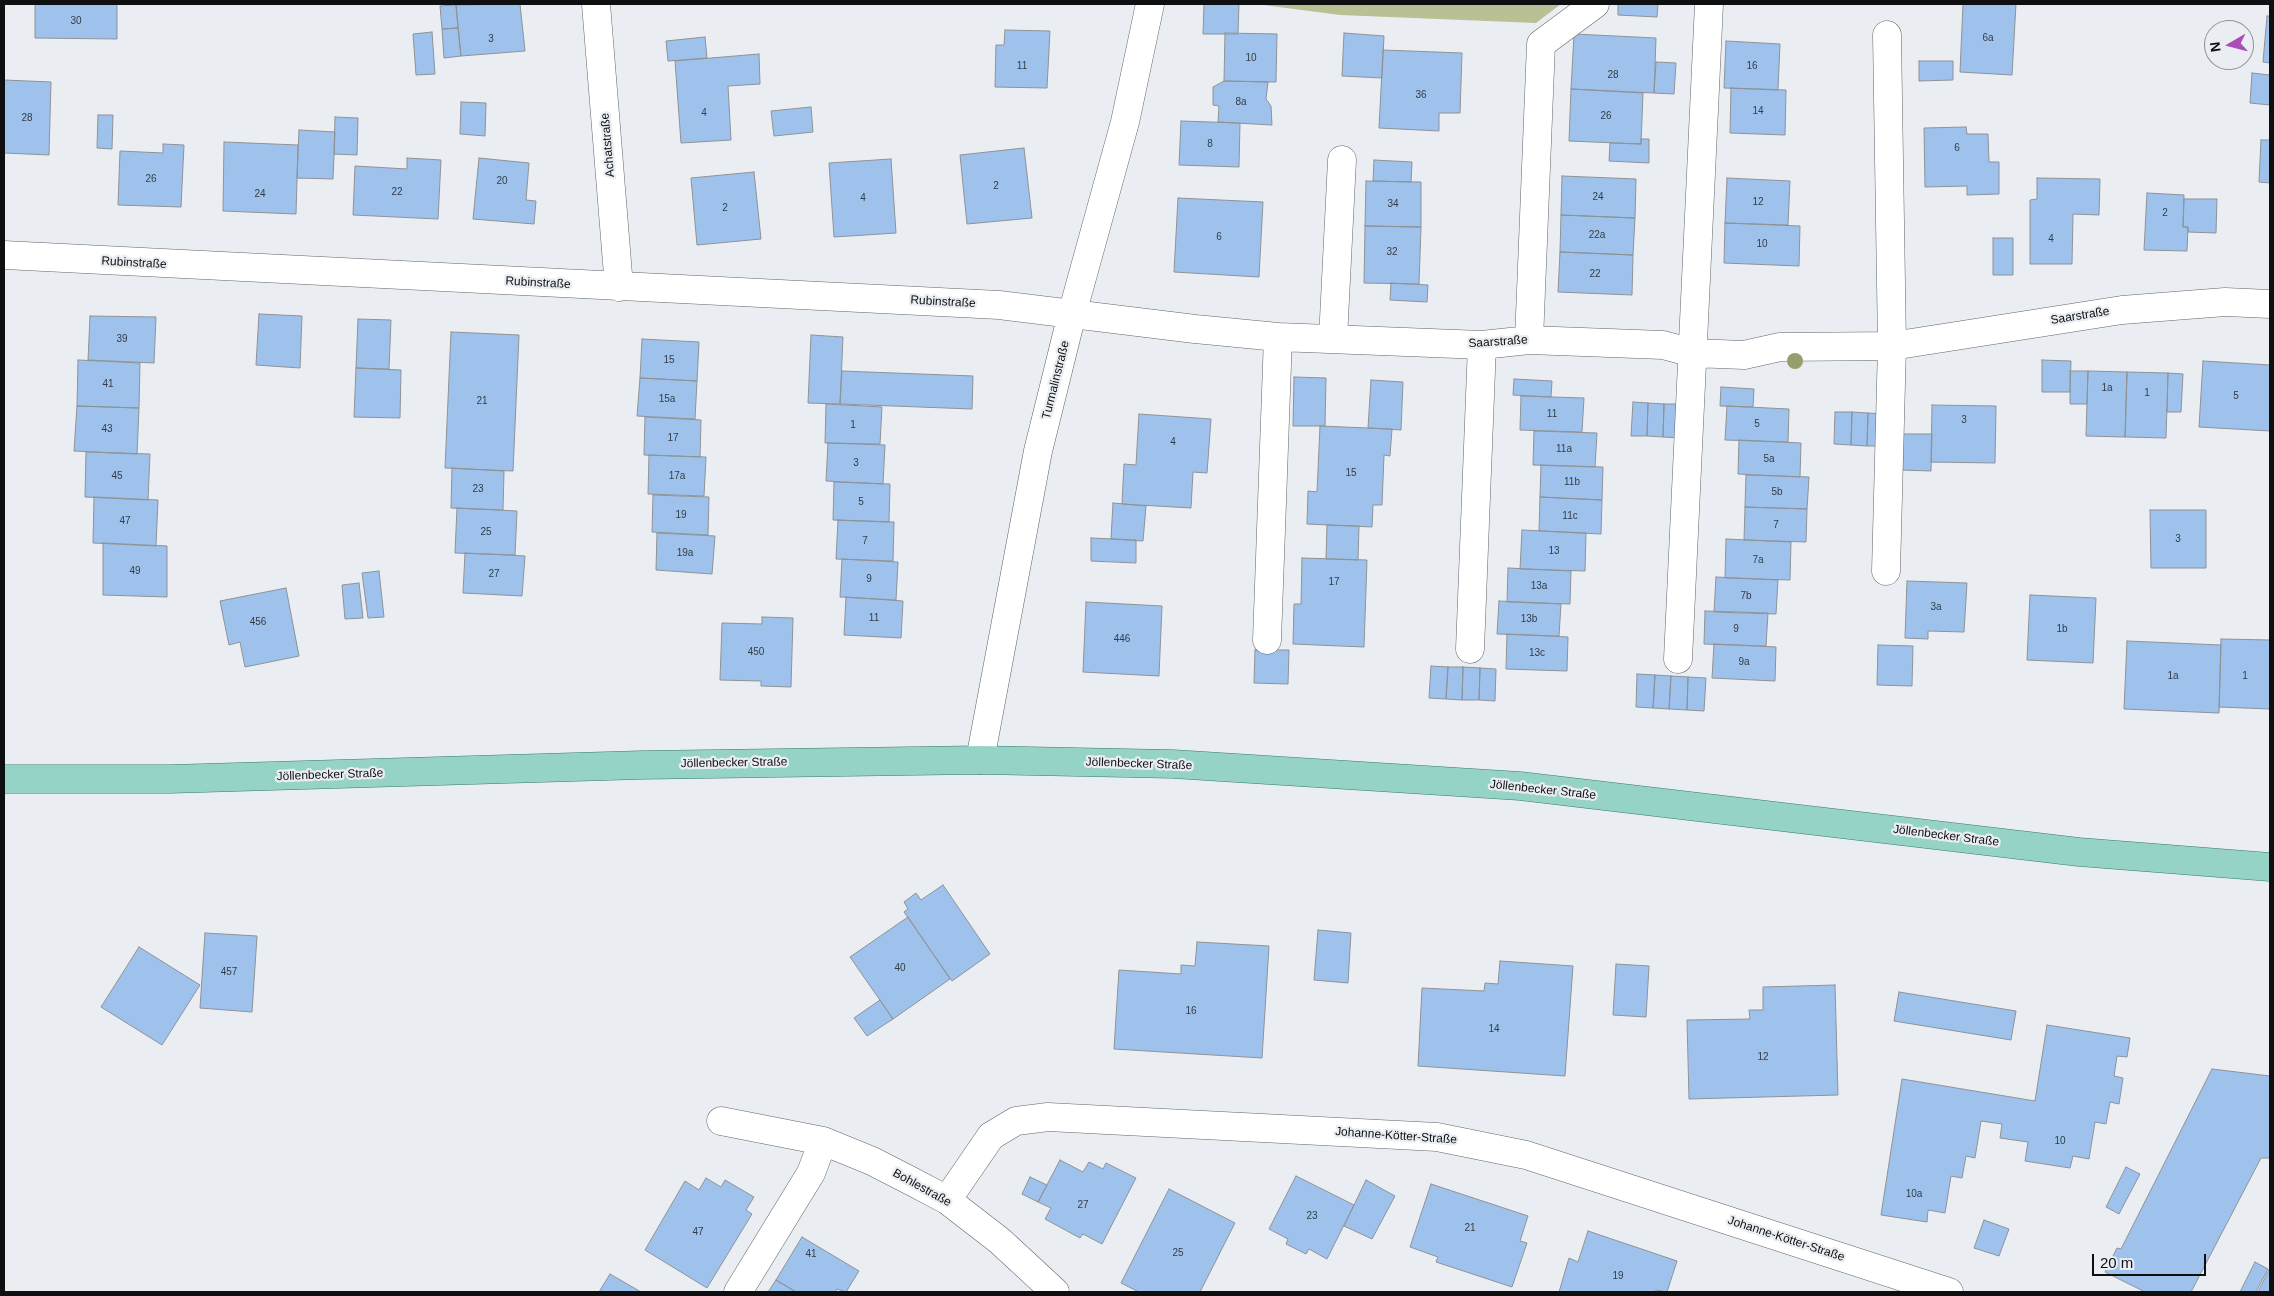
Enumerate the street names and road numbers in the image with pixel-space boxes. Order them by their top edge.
street label: Achatstraße [598,112,618,178]
street label: Rubinstraße [101,254,167,272]
street label: Rubinstraße [505,274,571,292]
street label: Rubinstraße [910,293,976,311]
street label: Saarstraße [2050,304,2110,328]
street label: Saarstraße [1468,333,1528,351]
street label: Turmalinstraße [1039,339,1073,421]
street label: Jöllenbecker Straße [681,755,787,771]
street label: Jöllenbecker Straße [1085,755,1193,773]
street label: Jöllenbecker Straße [276,766,384,784]
street label: Jöllenbecker Straße [1489,777,1597,803]
street label: Jöllenbecker Straße [1892,822,2000,850]
street label: Johanne-Kötter-Straße [1335,1125,1457,1147]
street label: Bohlestraße [890,1166,954,1210]
street label: Johanne-Kötter-Straße [1726,1213,1846,1265]

